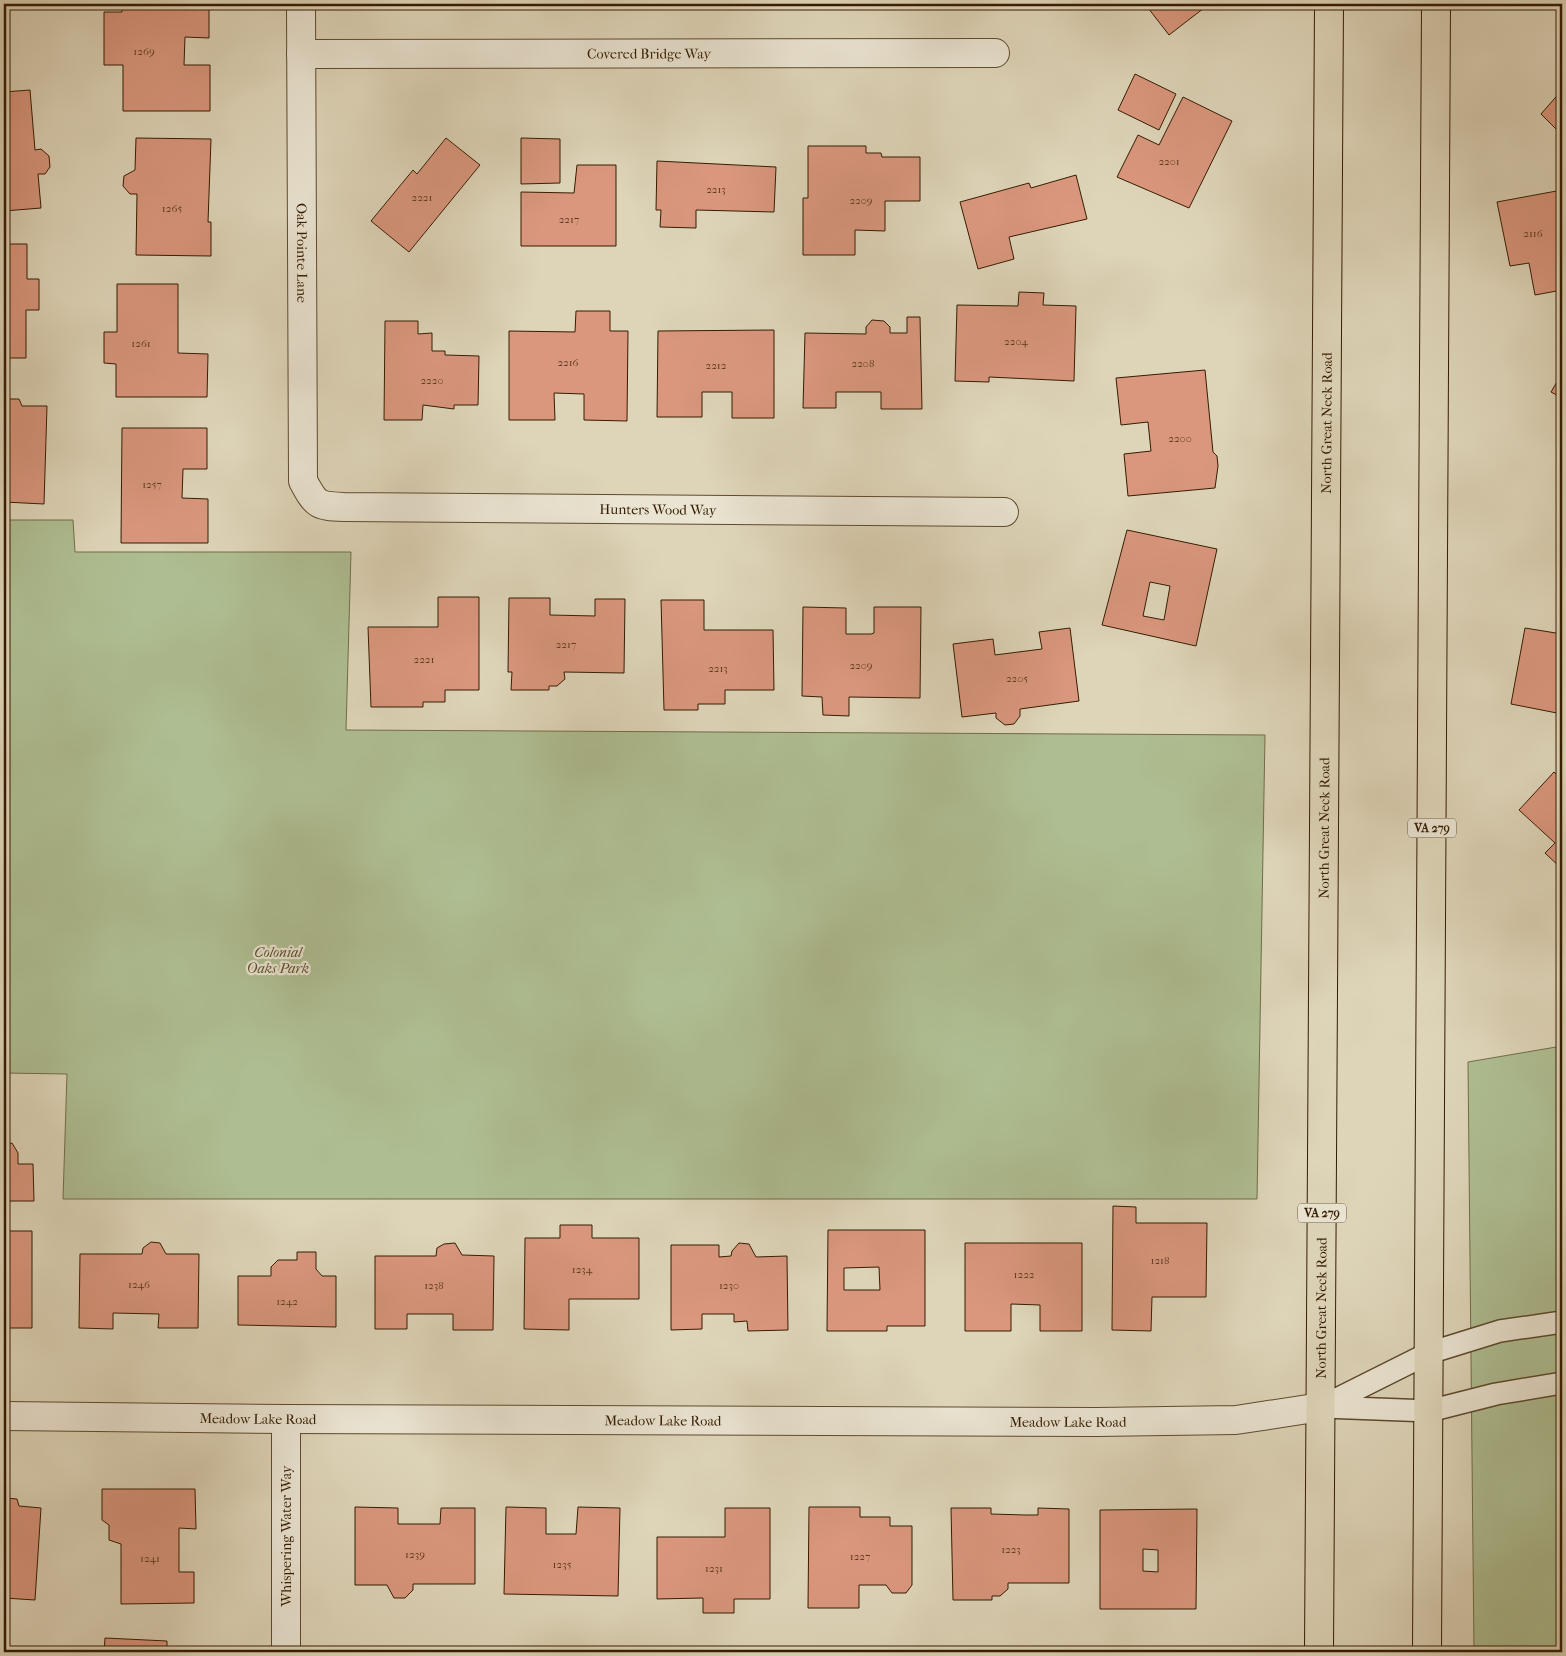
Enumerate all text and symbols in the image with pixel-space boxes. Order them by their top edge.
house number: 1269 [133,45,155,58]
street label: Covered Bridge Way [587,45,712,63]
house number: 2201 [1158,155,1180,168]
house number: 2213 [706,183,726,196]
house number: 2221 [412,191,433,204]
house number: 2209 [849,194,873,207]
house number: 1265 [162,202,182,215]
street label: Oak Pointe Lane [293,203,310,303]
house number: 2217 [559,213,579,226]
house number: 2116 [1523,227,1543,240]
house number: 2204 [1004,335,1028,348]
house number: 1261 [131,337,151,350]
street label: North Great Neck Road [1318,352,1336,494]
house number: 2216 [557,356,579,369]
house number: 2208 [852,357,874,370]
house number: 2212 [706,359,727,372]
house number: 2220 [420,374,444,387]
house number: 2200 [1168,432,1192,445]
house number: 1257 [142,478,162,491]
street label: Hunters Wood Way [599,501,717,519]
house number: 2217 [556,638,576,651]
house number: 2221 [414,653,435,666]
house number: 2209 [849,659,873,672]
house number: 2213 [708,662,728,675]
house number: 2205 [1006,672,1028,685]
street label: North Great Neck Road [1316,757,1333,899]
road number: VA 279 [1408,818,1456,838]
park label: Colonial Oaks Park [247,944,309,977]
road number: VA 279 [1298,1204,1346,1222]
street label: North Great Neck Road [1313,1237,1331,1379]
house number: 1218 [1150,1254,1170,1267]
house number: 1234 [572,1263,593,1276]
house number: 1222 [1014,1268,1035,1281]
house number: 1246 [128,1278,150,1291]
house number: 1238 [424,1279,444,1292]
house number: 1230 [719,1279,739,1292]
house number: 1242 [276,1295,298,1308]
street label: Meadow Lake Road [199,1410,317,1428]
street label: Meadow Lake Road [604,1412,722,1430]
street label: Meadow Lake Road [1009,1414,1127,1431]
street label: Whispering Water Way [278,1465,295,1607]
house number: 1223 [1001,1543,1021,1556]
house number: 1239 [405,1548,425,1561]
house number: 1227 [850,1550,870,1563]
house number: 1241 [140,1552,160,1565]
house number: 1235 [553,1558,572,1571]
house number: 1231 [705,1562,723,1575]

